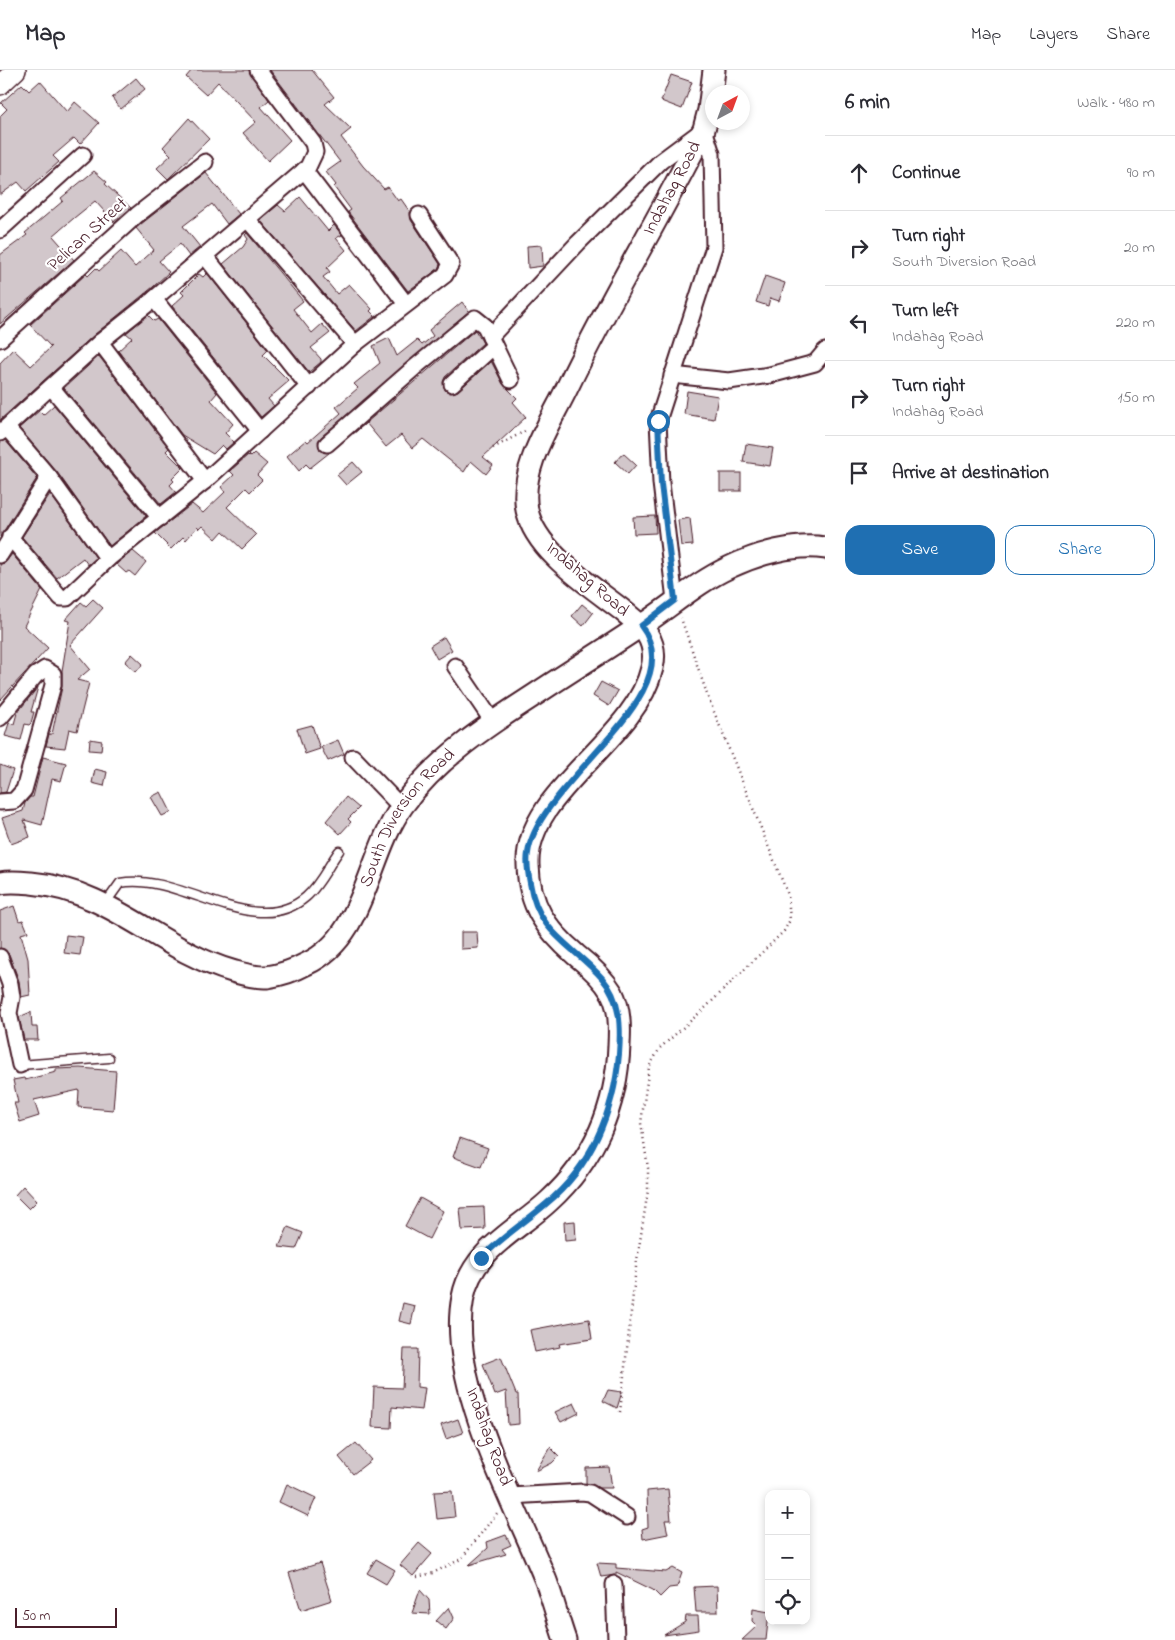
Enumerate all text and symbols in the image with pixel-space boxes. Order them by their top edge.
text: Map [25,17,66,52]
text: Map [971,22,1001,48]
text: Layers [1029,22,1079,48]
text: Share [1107,22,1150,48]
north arrow [705,85,750,130]
text: 6 min [845,88,890,118]
text: Walk · 480 m [1077,91,1155,115]
street label: Indahag Road [637,137,709,240]
icon: ahead [845,159,873,187]
text: Continue [892,160,960,187]
text: 90 m [1127,161,1155,185]
street label: Pelican Street [42,192,134,278]
text: Turn right [892,223,965,250]
icon: right [845,234,873,262]
text: 20 m [1124,236,1155,260]
text: South Diversion Road [892,250,1036,274]
text: Turn left [892,298,959,325]
icon: left [845,309,873,337]
text: 220 m [1116,311,1155,335]
text: Indahag Road [892,325,984,349]
text: Turn right [892,373,965,400]
icon: right [845,384,873,412]
text: 150 m [1117,386,1155,410]
text: Indahag Road [892,400,984,424]
route start [647,410,670,433]
icon: arrive [845,459,873,487]
text: Arrive at destination [892,460,1049,487]
button: Save [845,525,995,575]
button: Share [1005,525,1155,575]
street label: Indahag Road [539,536,634,624]
street label: South Diversion Road [354,743,461,891]
route end [470,1247,493,1270]
street label: Indahag Road [457,1384,518,1490]
map controls [765,1490,810,1625]
button: + [765,1490,810,1535]
button: − [765,1535,810,1580]
button: locate [765,1580,810,1625]
scale bar [15,1605,118,1628]
text: 50 m [22,1606,50,1627]

